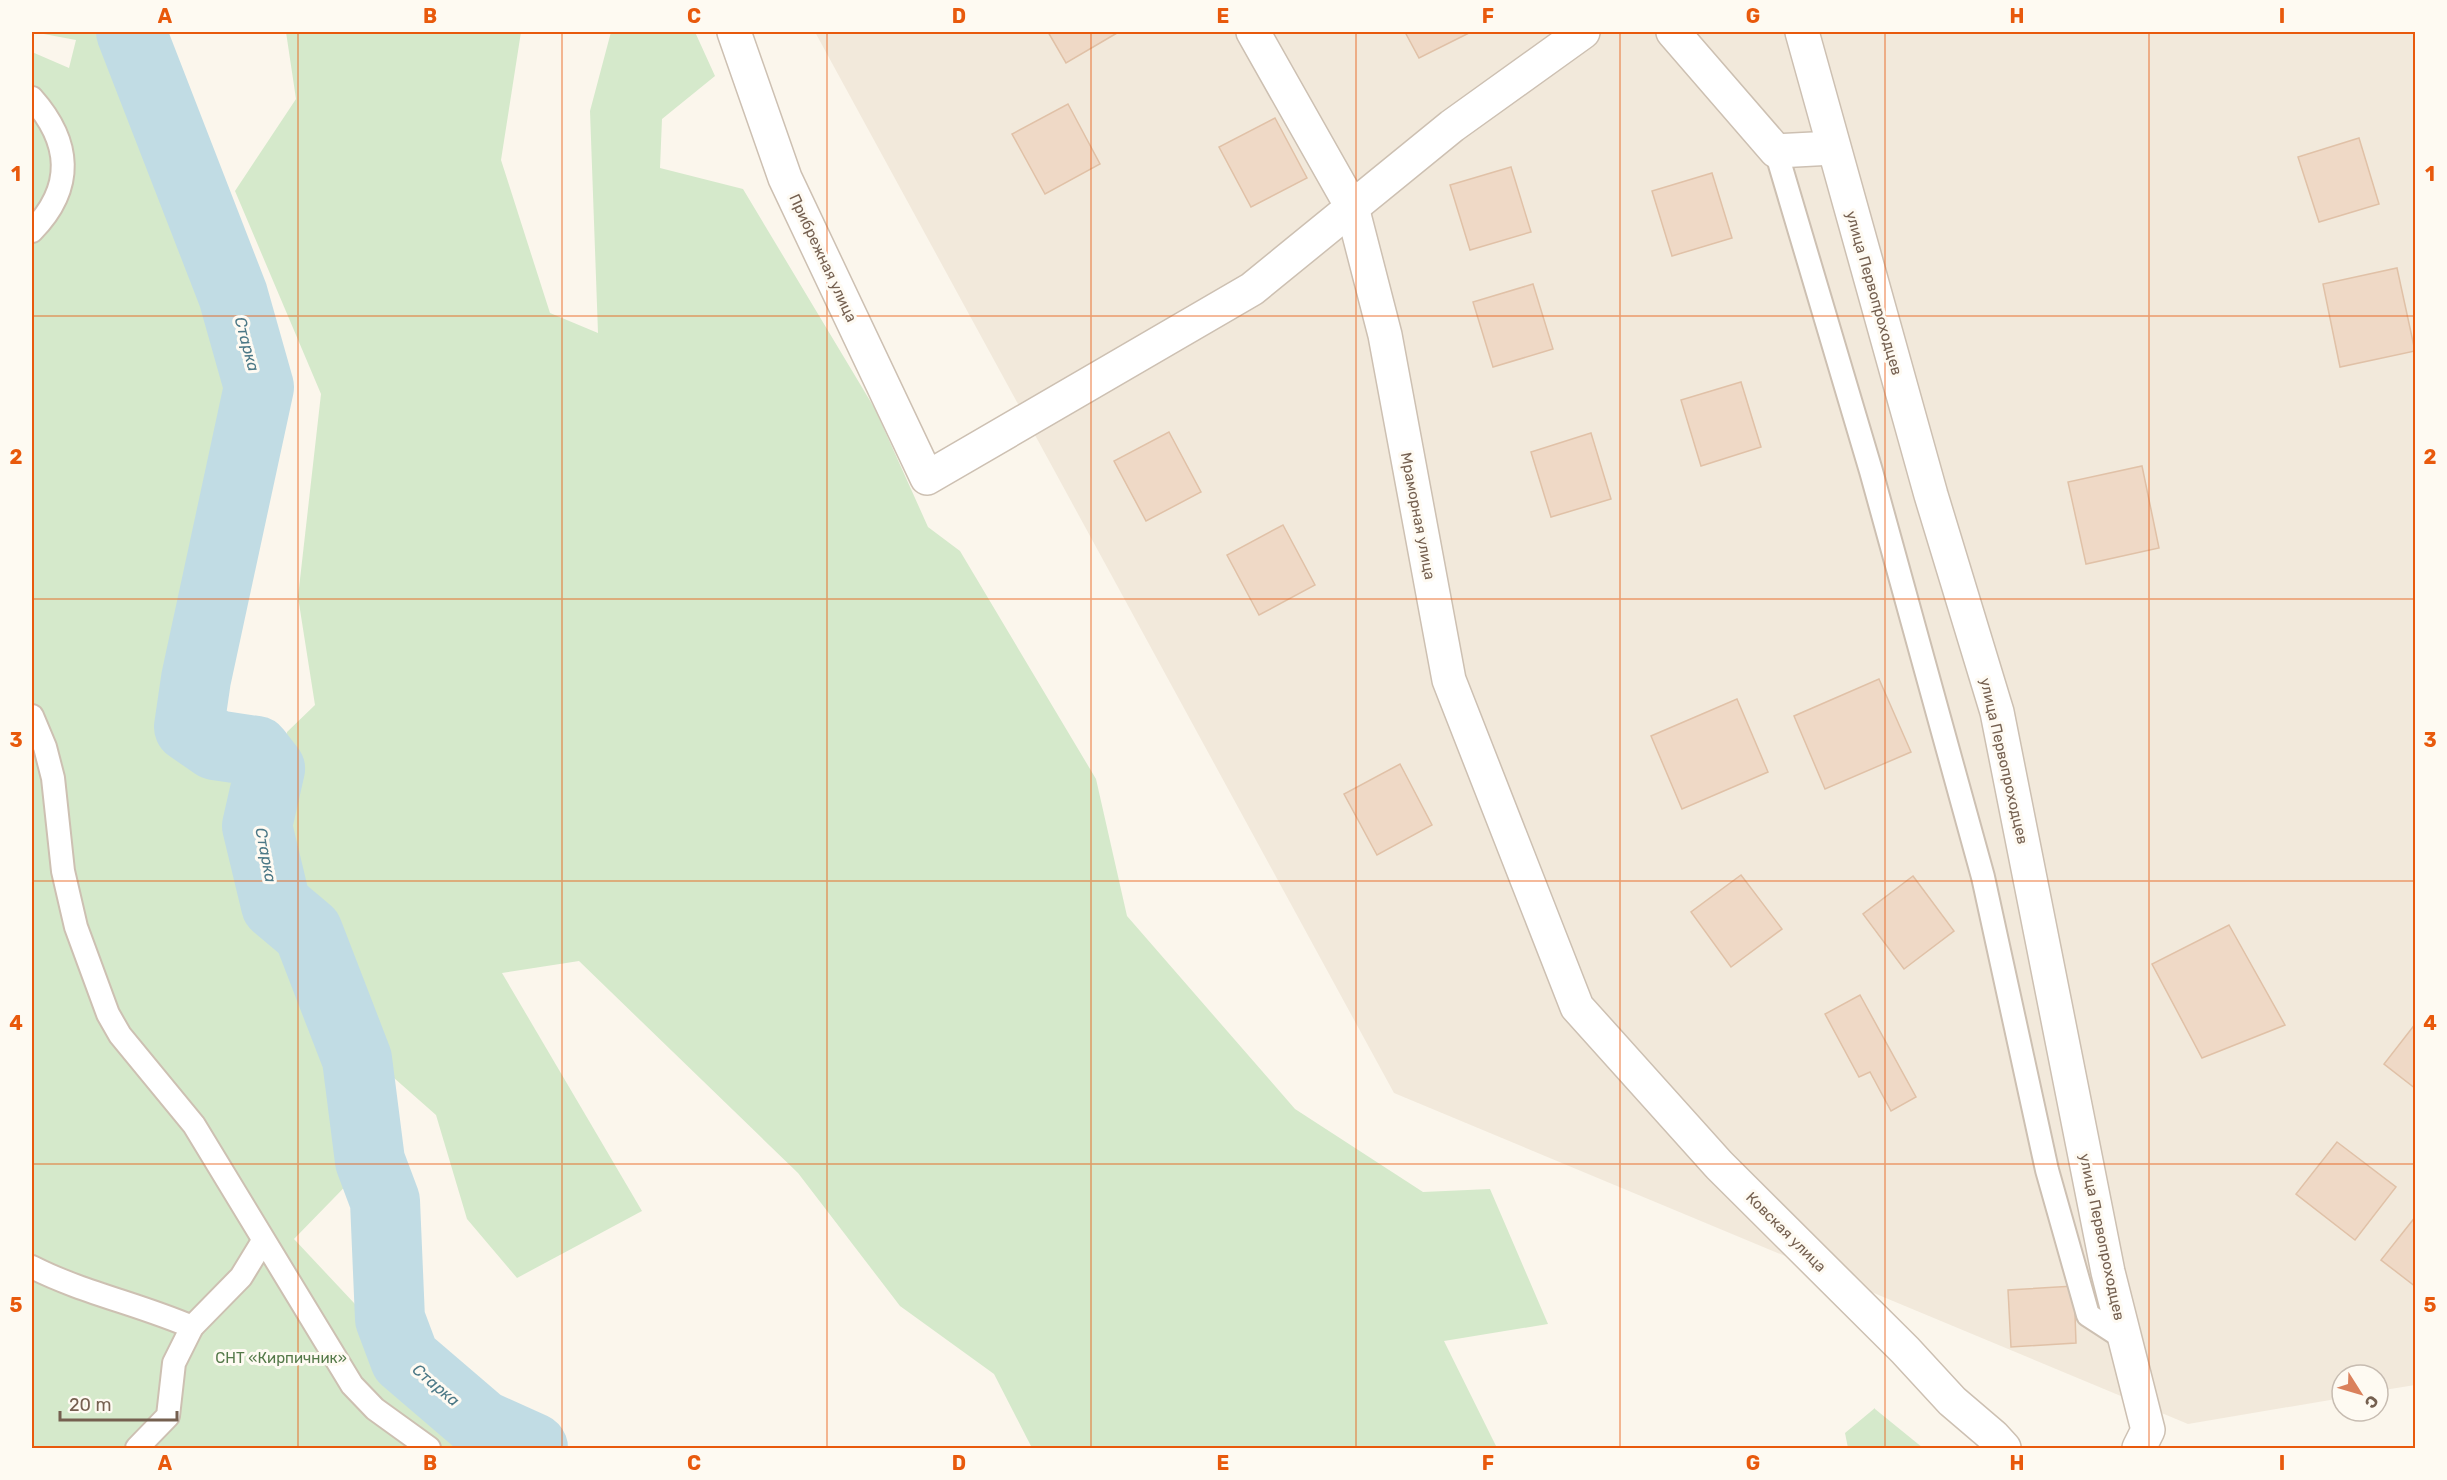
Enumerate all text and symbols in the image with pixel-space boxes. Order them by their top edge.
text: A [158,4,173,28]
text: B [423,4,437,28]
text: C [687,4,701,28]
text: D [952,4,966,28]
text: E [1217,4,1229,28]
text: F [1482,4,1494,28]
text: G [1746,4,1760,28]
text: H [2010,4,2024,28]
text: I [2279,4,2285,28]
text: 1 [11,162,21,186]
text: 1 [2425,162,2435,186]
street label: Прибрежная улица [785,191,861,325]
street label: улица Первопроходцев [1842,209,1906,377]
water label: Старка [231,315,263,373]
text: 2 [10,445,23,469]
text: 2 [2424,445,2437,469]
street label: Мраморная улица [1397,451,1439,581]
street label: улица Первопроходцев [1976,676,2032,846]
text: 3 [9,728,23,752]
text: 3 [2423,728,2437,752]
water label: Старка [251,826,281,884]
text: 4 [9,1011,23,1035]
text: 4 [2423,1011,2437,1035]
street label: улица Первопроходцев [2076,1152,2128,1322]
street label: Ковская улица [1742,1188,1830,1276]
text: 5 [10,1293,23,1317]
text: 5 [2424,1293,2437,1317]
park label: СНТ «Кирпичник» [215,1349,347,1367]
water label: Старка [409,1360,463,1410]
north arrow [2330,1363,2390,1423]
scale bar [60,1384,177,1422]
text: С [2361,1392,2383,1412]
text: 20 m [69,1394,111,1416]
text: A [158,1451,173,1475]
text: B [423,1451,437,1475]
text: C [687,1451,701,1475]
text: D [952,1451,966,1475]
text: E [1217,1451,1229,1475]
text: F [1482,1451,1494,1475]
text: G [1746,1451,1760,1475]
text: H [2010,1451,2024,1475]
text: I [2279,1451,2285,1475]

